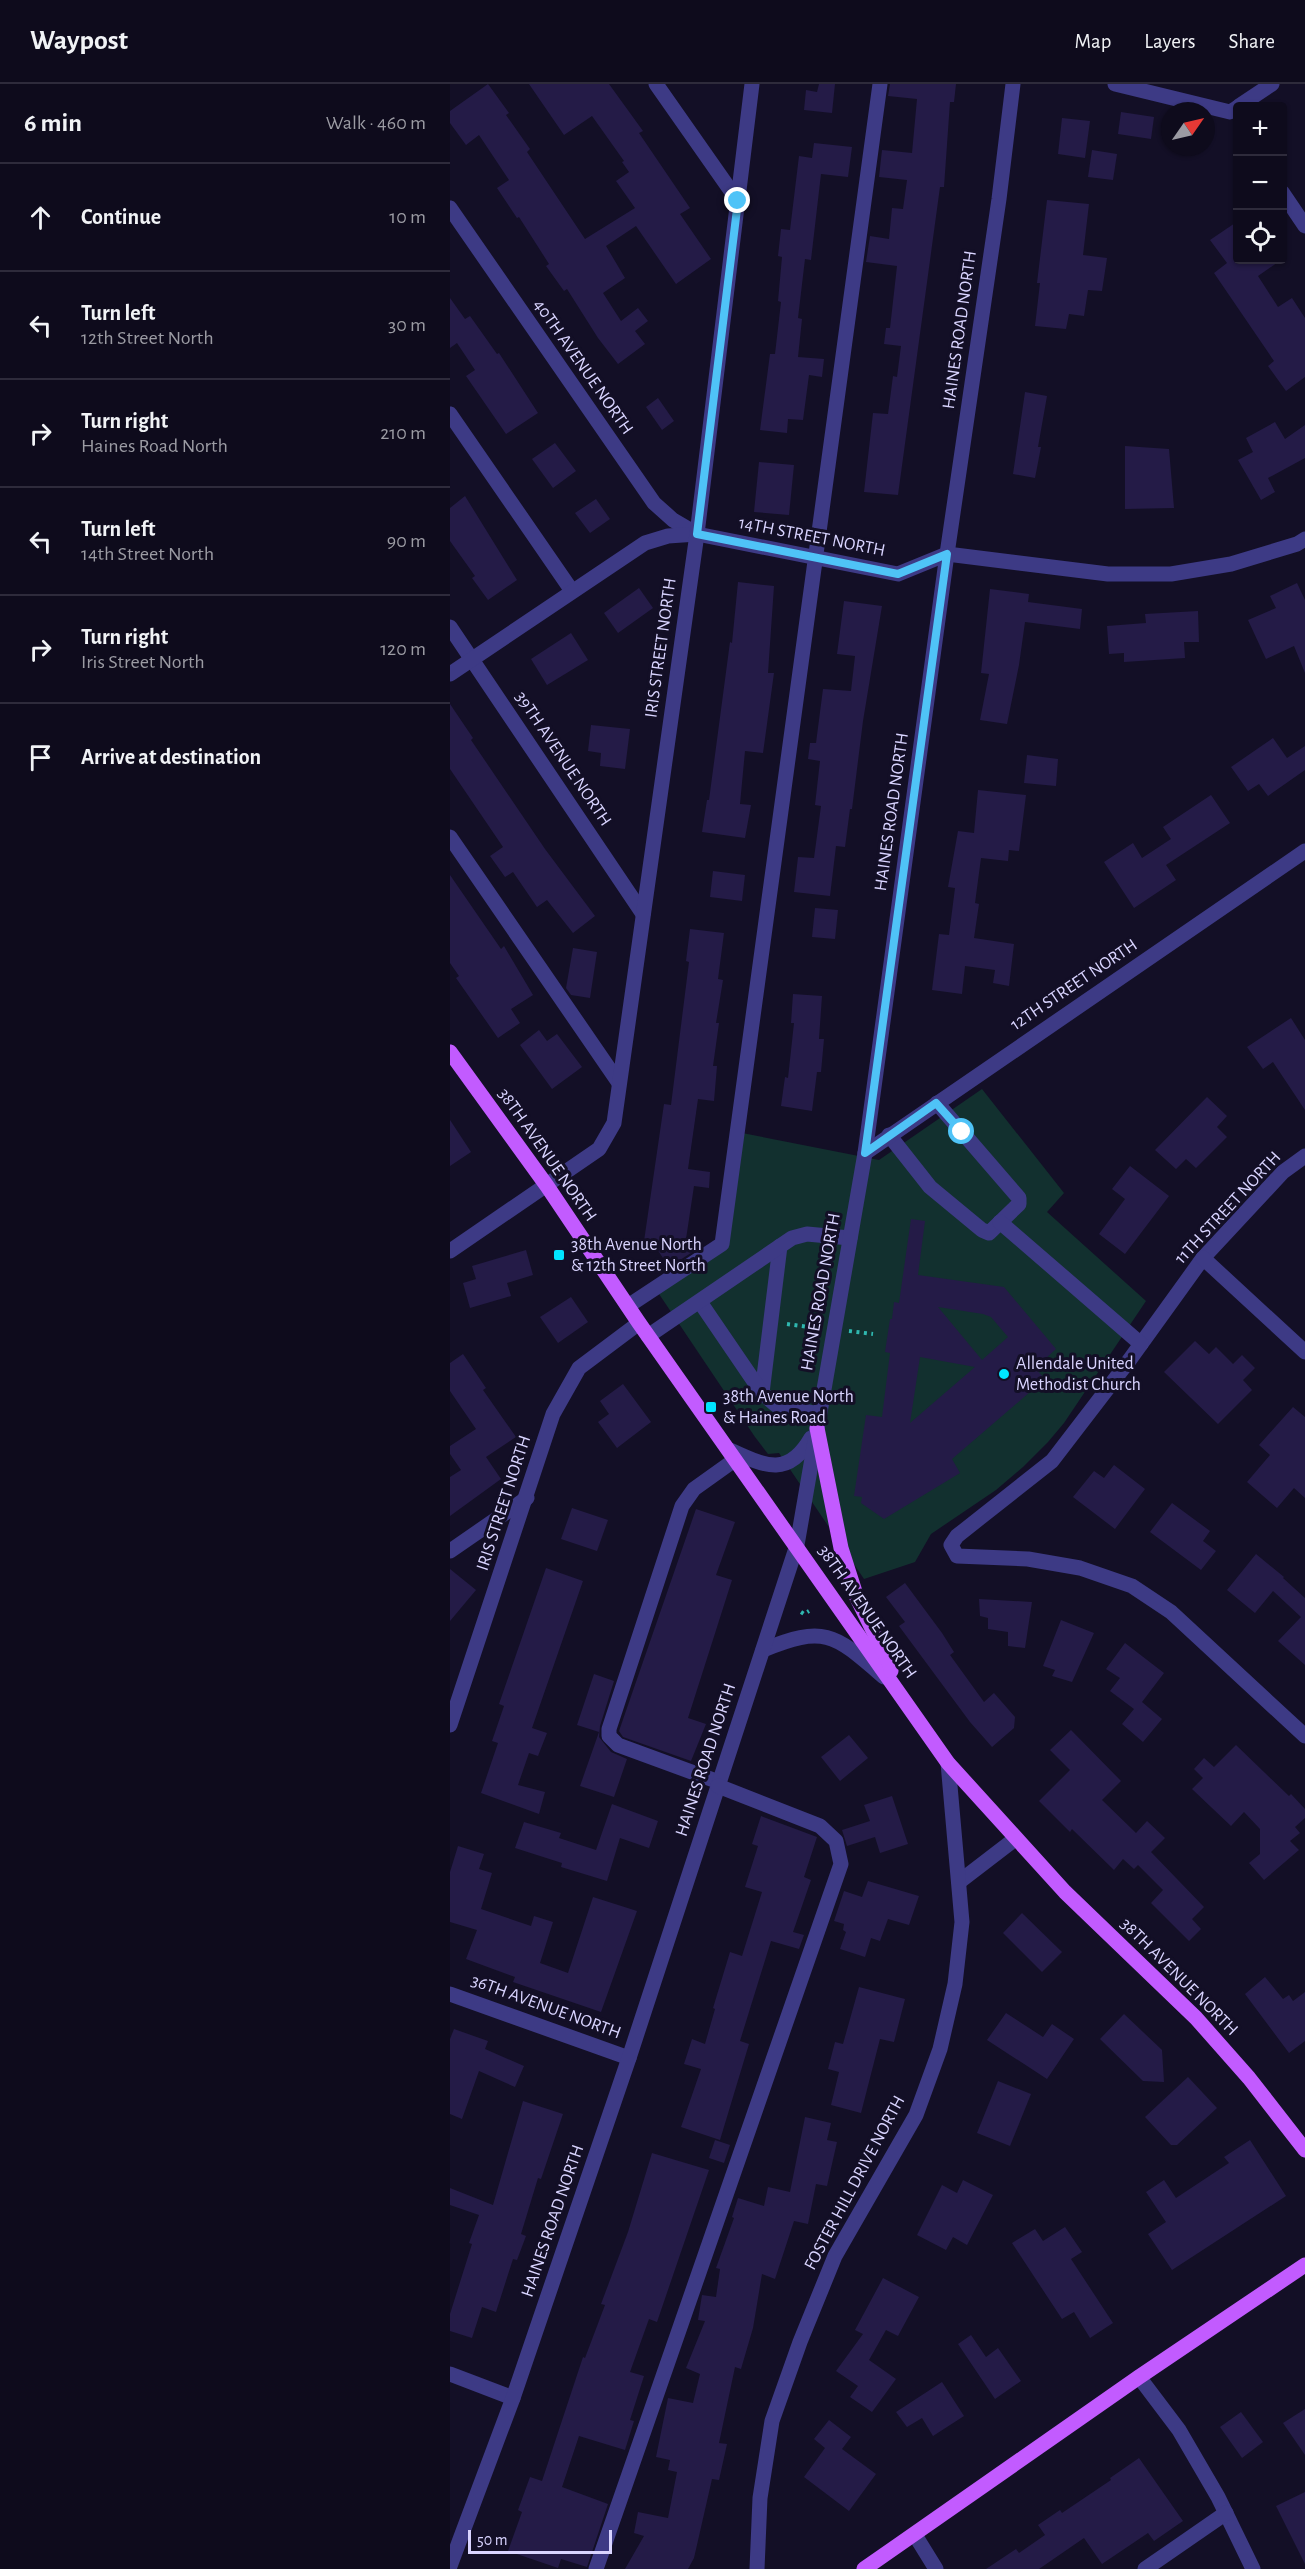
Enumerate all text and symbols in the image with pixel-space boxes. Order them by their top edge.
text: Waypost [30,27,128,55]
text: Map [1075,31,1111,52]
text: Layers [1144,31,1195,52]
text: Share [1228,31,1275,52]
north arrow [1161,102,1215,156]
map controls [1233,102,1287,264]
button: + [1233,102,1287,156]
text: 6 min [24,110,82,136]
text: Walk · 460 m [326,113,426,133]
button: − [1233,156,1287,210]
route end [724,187,750,213]
icon: ahead [24,201,57,234]
text: Continue [81,206,161,228]
text: 10 m [389,207,426,227]
button: locate [1233,210,1287,264]
street label: HAINES ROAD NORTH [940,250,980,410]
street label: 40TH AVENUE NORTH [530,296,636,438]
text: Turn left [81,302,155,324]
icon: left [24,309,57,342]
text: 30 m [388,315,426,335]
text: 12th Street North [81,328,214,348]
text: Turn right [81,410,168,432]
icon: right [24,417,57,450]
text: 210 m [380,423,426,443]
text: Haines Road North [81,436,228,456]
street label: 14TH STREET NORTH [737,514,887,560]
text: Turn left [81,518,155,540]
icon: left [24,525,57,558]
text: 90 m [387,531,426,551]
text: 14th Street North [81,544,214,564]
street label: IRIS STREET NORTH [642,577,680,719]
text: Turn right [81,626,168,648]
icon: right [24,633,57,666]
text: 120 m [380,639,426,659]
text: Iris Street North [81,652,205,672]
street label: 39TH AVENUE NORTH [511,689,615,829]
street label: HAINES ROAD NORTH [872,732,912,892]
icon: arrive [24,741,57,774]
text: Arrive at destination [81,746,261,768]
street label: 12TH STREET NORTH [1007,936,1141,1034]
street label: 38TH AVENUE NORTH [494,1085,600,1225]
route start [948,1118,974,1144]
street label: 11TH STREET NORTH [1171,1148,1285,1268]
street label: HAINES ROAD NORTH [798,1212,844,1372]
place label: 38th Avenue North & 12th Street North [571,1236,706,1275]
marker: 38th Avenue North & 12th Street North [552,1248,566,1262]
place label: Allendale United Methodist Church [1016,1355,1141,1394]
marker: Allendale United Methodist Church [997,1367,1011,1381]
place label: 38th Avenue North & Haines Road [723,1388,854,1427]
marker: 38th Avenue North & Haines Road [704,1400,718,1414]
street label: IRIS STREET NORTH [474,1433,534,1573]
street label: 38TH AVENUE NORTH [814,1542,920,1682]
street label: HAINES ROAD NORTH [673,1681,739,1839]
street label: 38TH AVENUE NORTH [1117,1915,1241,2039]
street label: 36TH AVENUE NORTH [469,1972,623,2042]
street label: FOSTER HILL DRIVE NORTH [801,2093,909,2273]
street label: HAINES ROAD NORTH [518,2143,588,2299]
scale bar [468,2527,612,2554]
text: 50 m [477,2532,508,2548]

